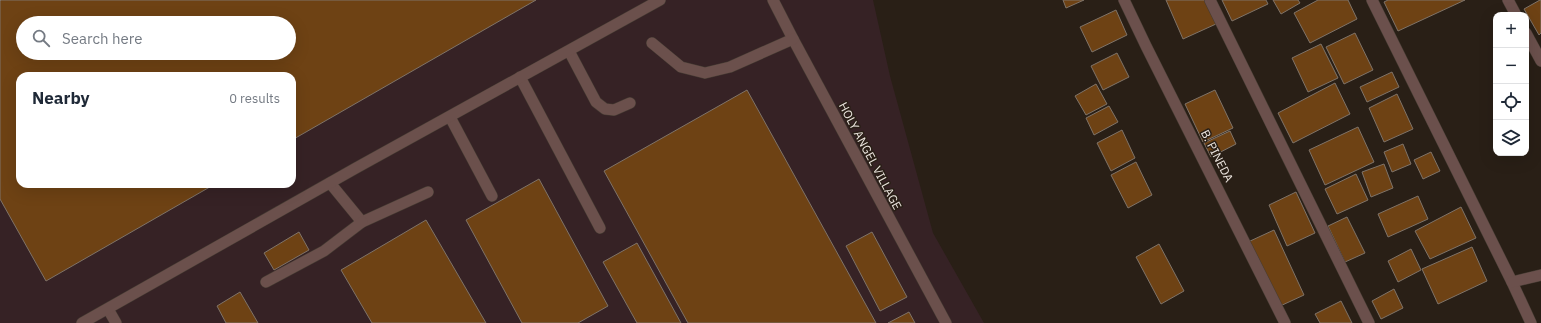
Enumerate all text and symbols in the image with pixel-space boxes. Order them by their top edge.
map controls [1493,12,1529,156]
button: + [1493,12,1529,48]
search box [16,16,296,60]
icon: search [30,27,52,49]
text: Search here [62,29,142,48]
button: − [1493,48,1529,84]
button: locate [1493,84,1529,120]
text: Nearby [32,87,90,109]
text: 0 results [229,90,280,107]
street label: HOLY ANGEL VILLAGE [836,99,905,212]
button: layers [1493,120,1529,156]
street label: B. PINEDA [1198,127,1237,185]

